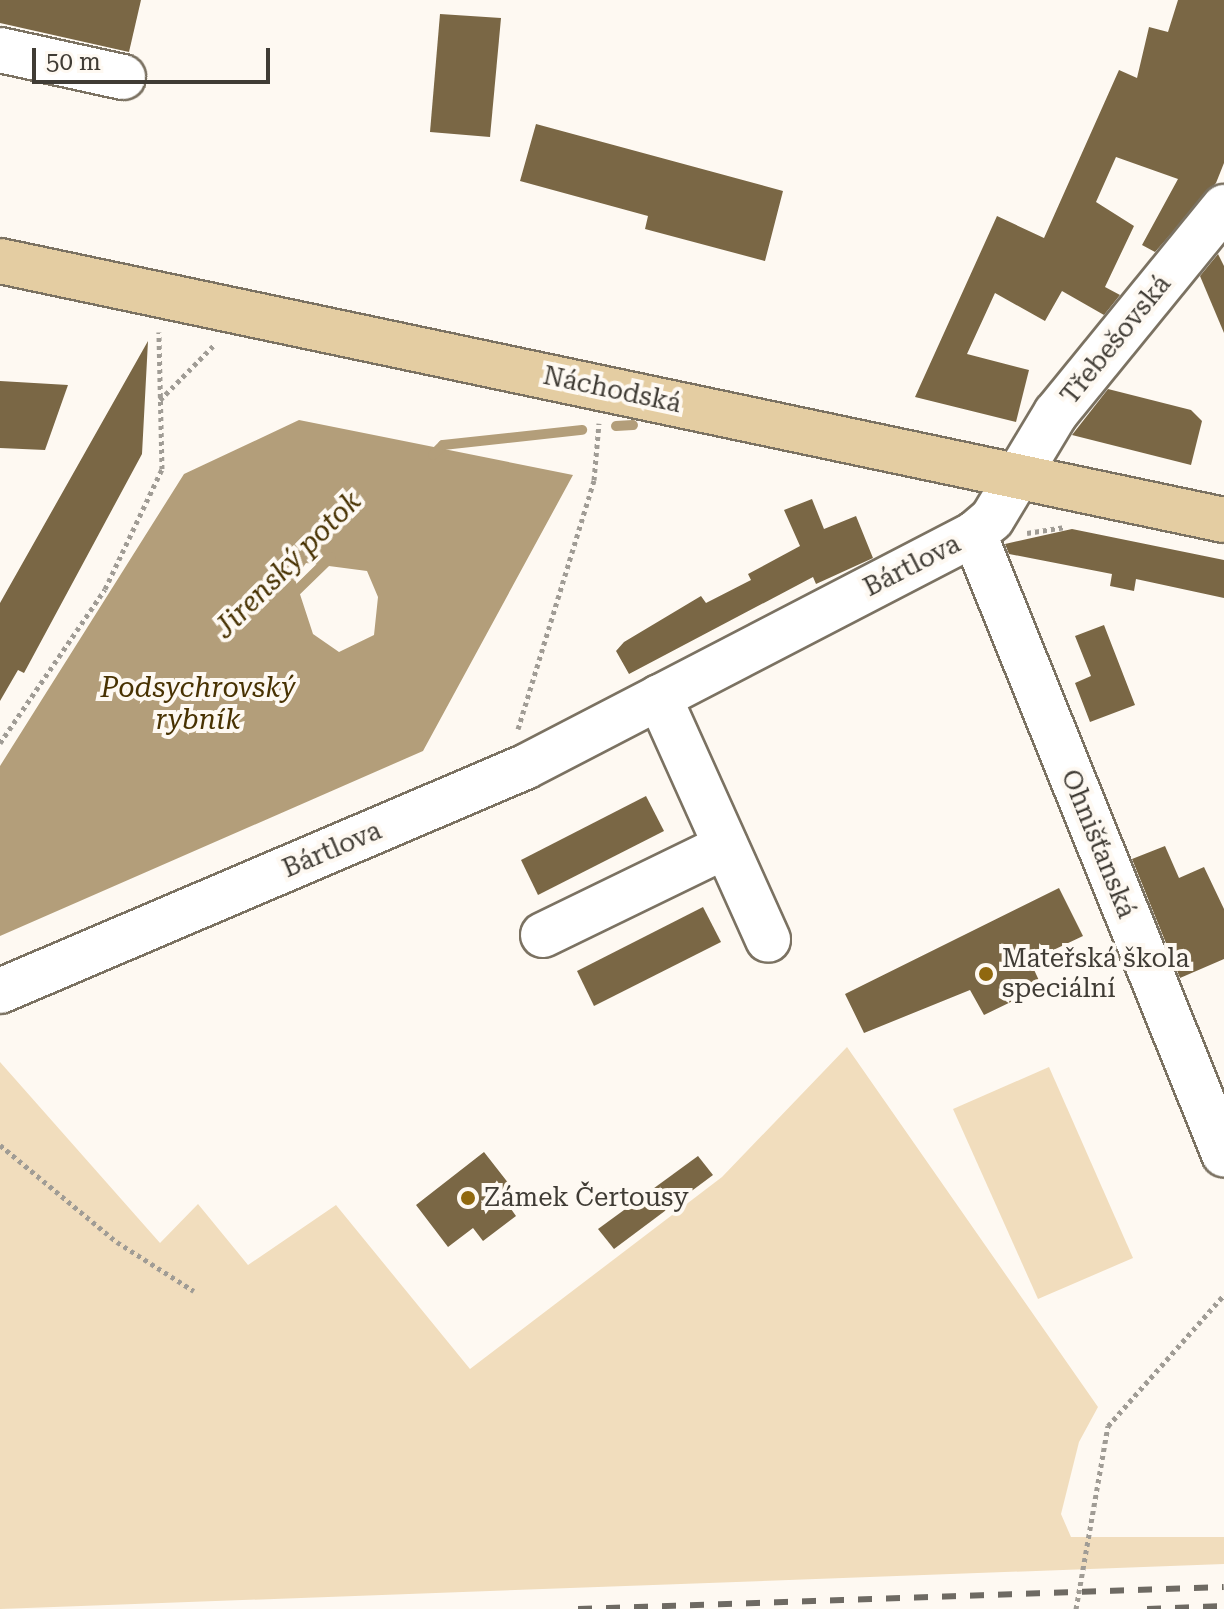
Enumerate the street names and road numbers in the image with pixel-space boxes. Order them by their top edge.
street label: Třebešovská [1054,269,1178,411]
street label: Náchodská [540,360,684,420]
street label: Bártlova [858,528,966,604]
street label: Ohnišťanská [1054,765,1142,923]
street label: Bártlova [278,815,386,885]

